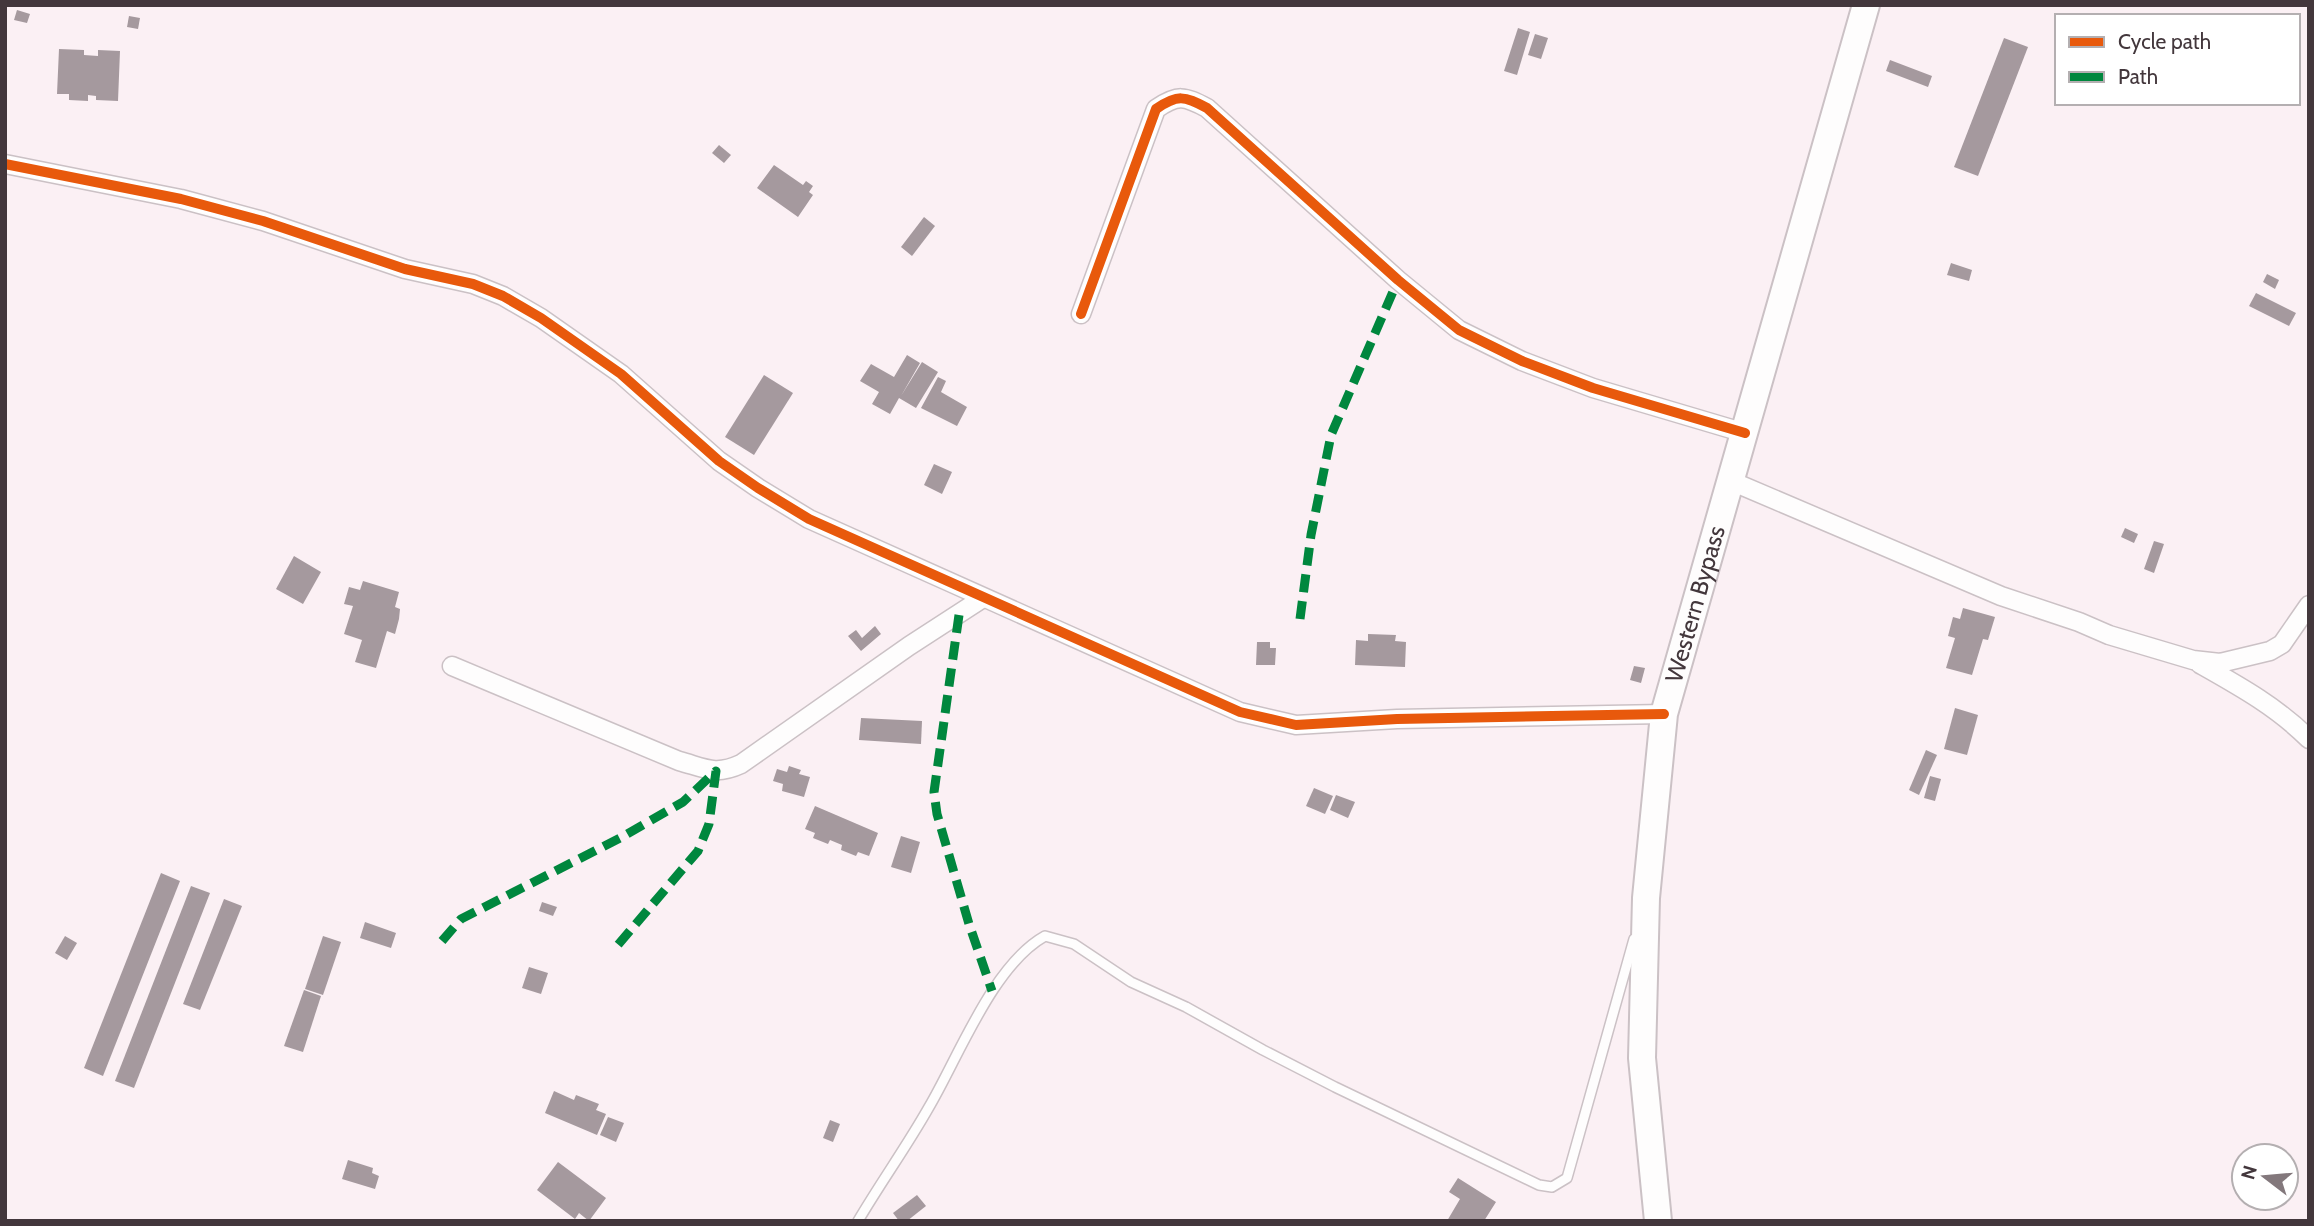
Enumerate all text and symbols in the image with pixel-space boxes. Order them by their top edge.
legend [2055,14,2300,105]
text: Cycle path [2118,29,2211,54]
text: Path [2118,64,2158,89]
street label: Western Bypass [1659,522,1731,686]
north arrow [2230,1142,2300,1212]
text: N [2236,1163,2262,1182]

